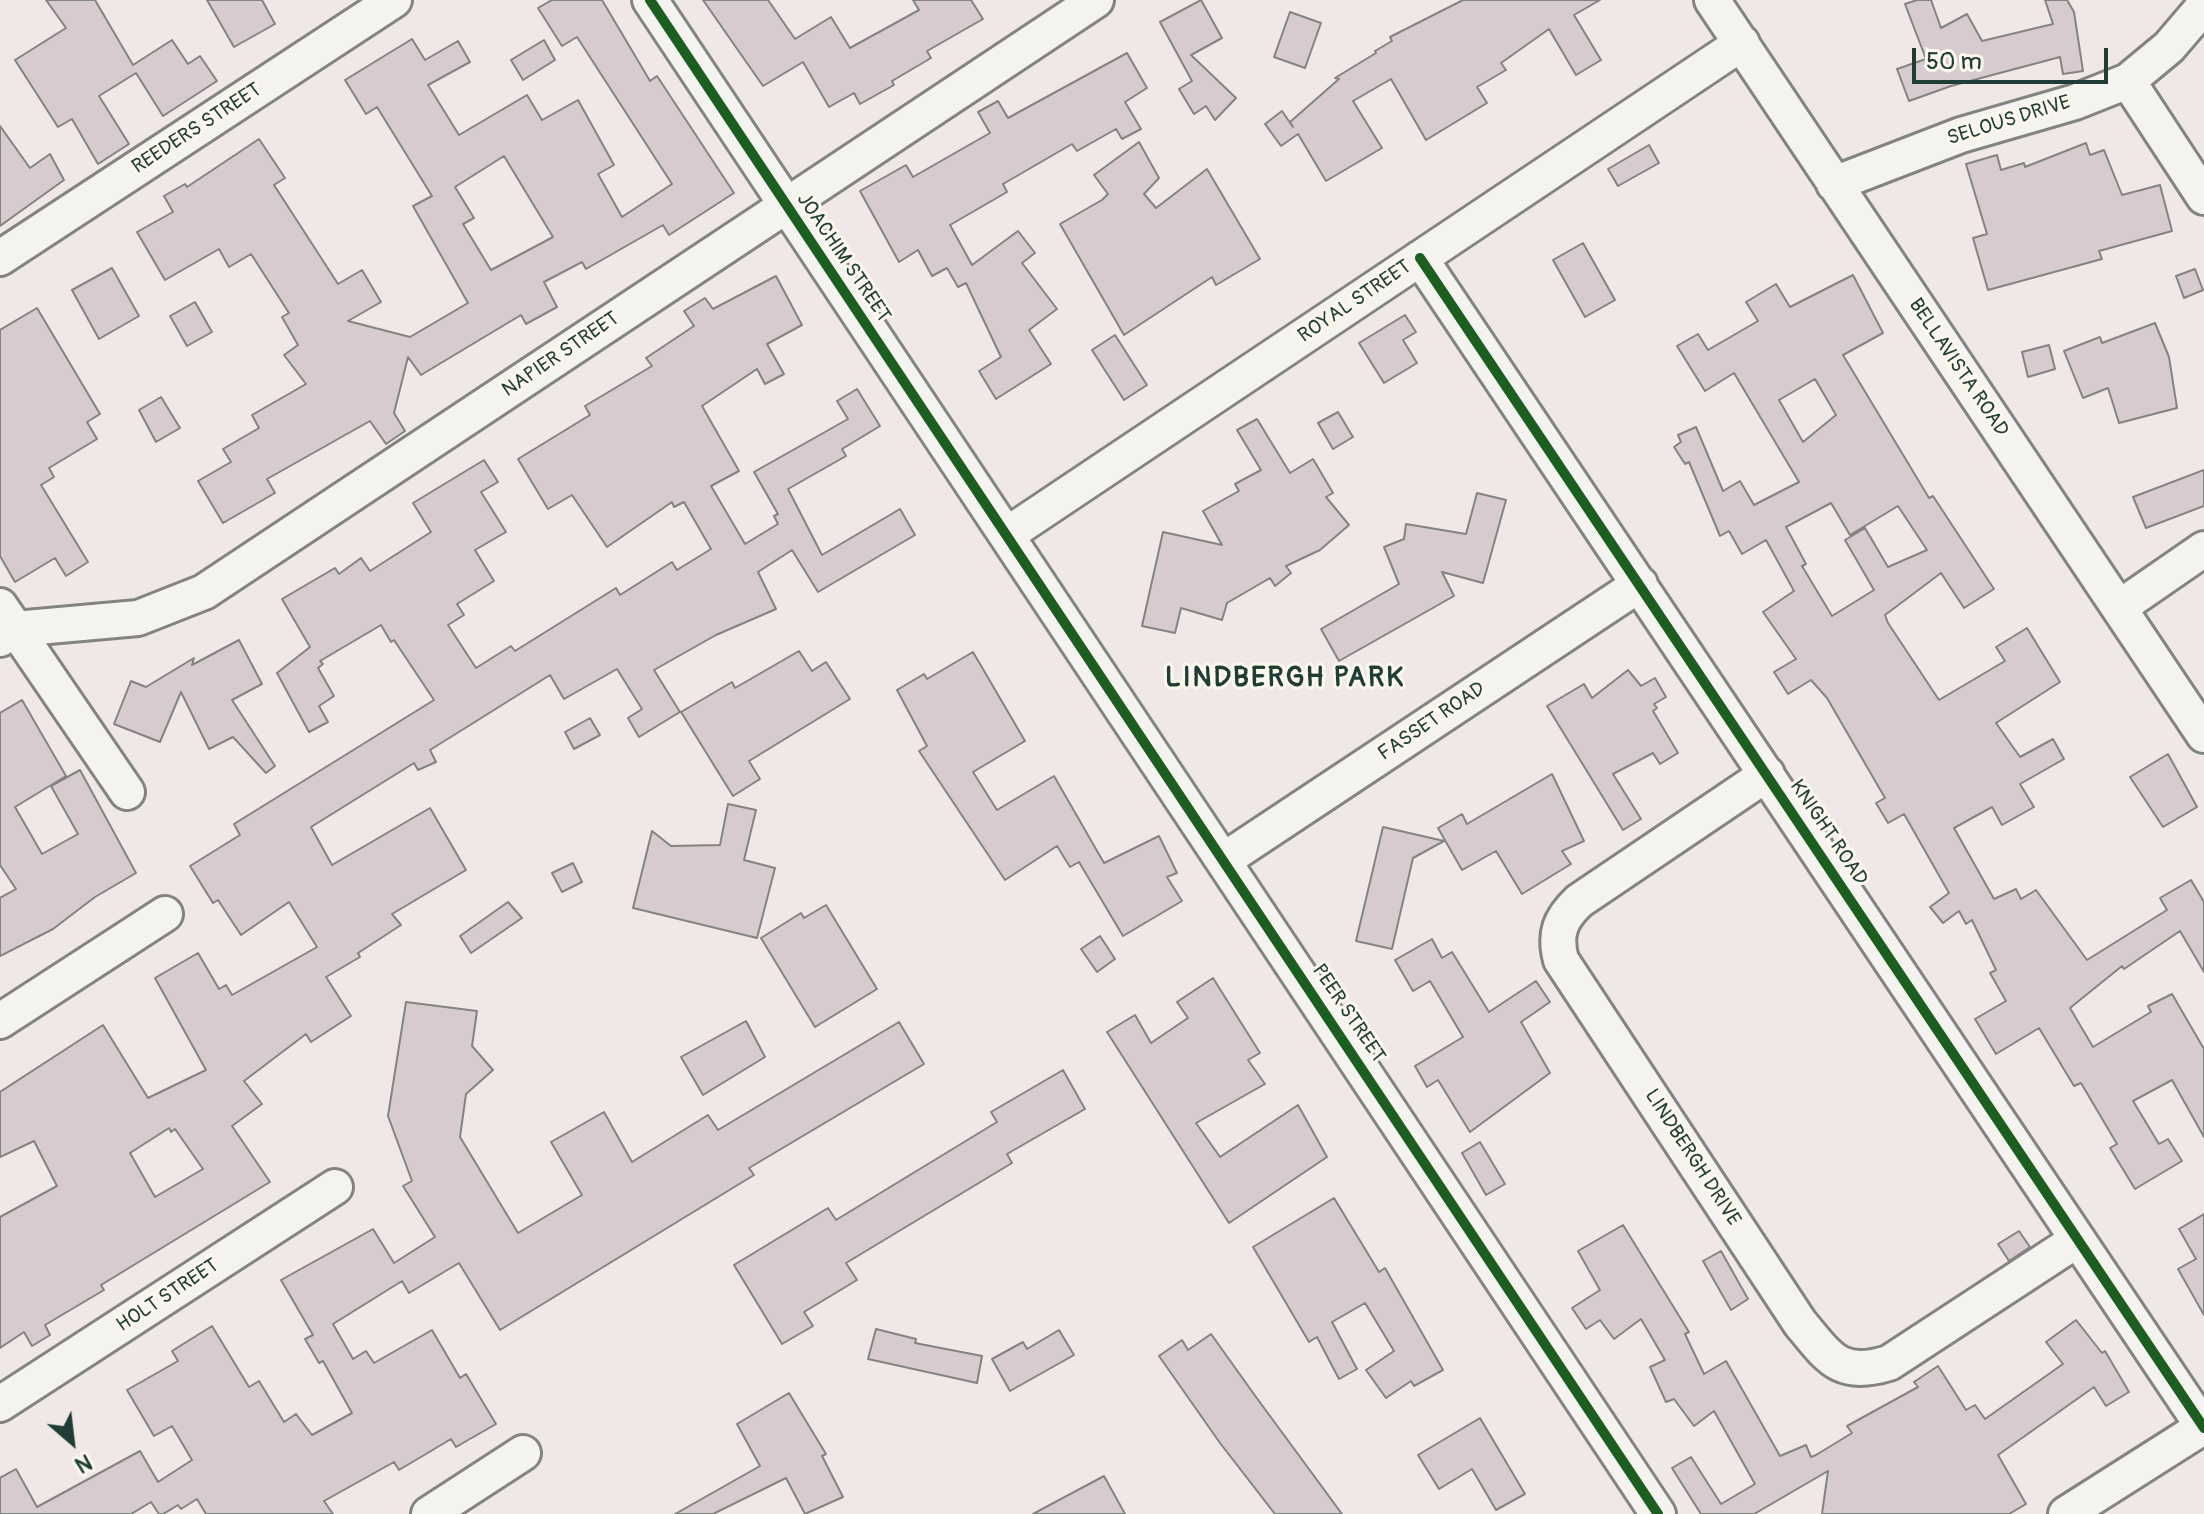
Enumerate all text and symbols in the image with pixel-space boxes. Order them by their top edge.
scale bar [1916,32,2112,82]
text: 50 m [1926,47,1982,76]
street label: REEDERS STREET [128,78,266,180]
street label: SELOUS DRIVE [1945,91,2073,151]
street label: JOACHIM STREET [791,189,895,327]
street label: ROYAL STREET [1294,255,1416,349]
street label: BELLAVISTA ROAD [1903,294,2013,442]
street label: NAPIER STREET [498,307,624,403]
district label: LINDBERGH PARK [1165,662,1405,696]
street label: FASSET ROAD [1374,677,1490,767]
street label: KNIGHT ROAD [1784,776,1872,890]
street label: PEER STREET [1306,960,1390,1068]
street label: LINDBERGH DRIVE [1639,1085,1745,1231]
street label: HOLT STREET [113,1254,223,1338]
north arrow [32,1402,112,1482]
text: N [70,1447,96,1479]

